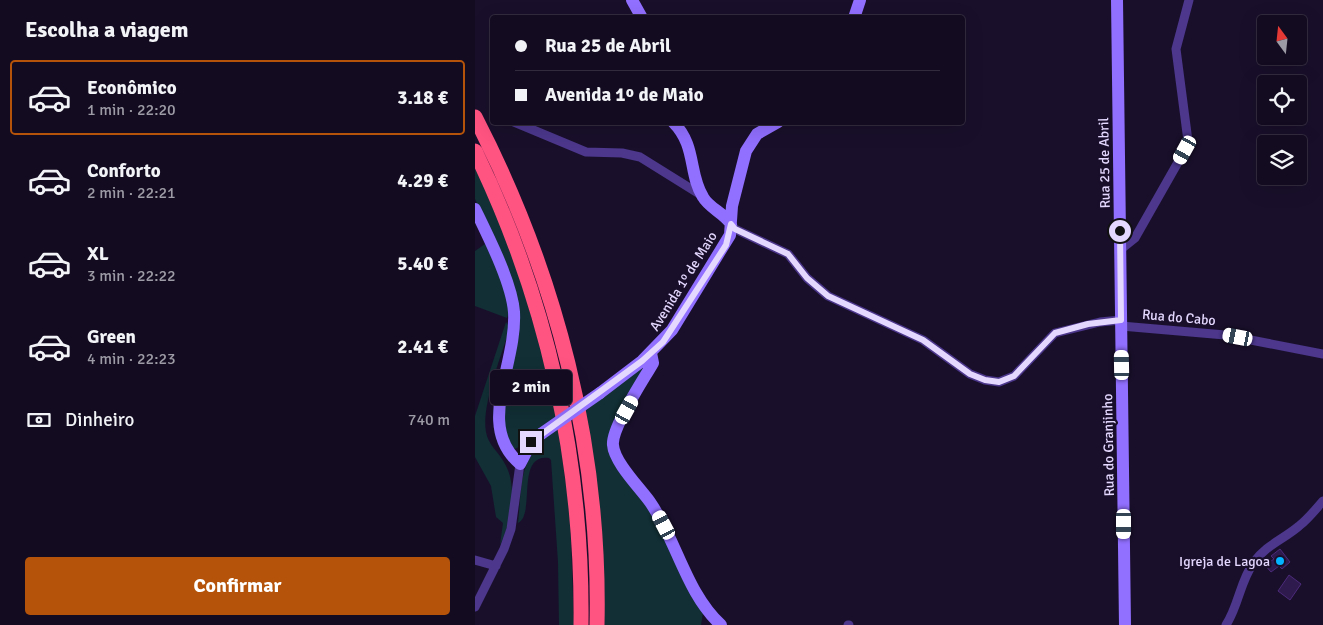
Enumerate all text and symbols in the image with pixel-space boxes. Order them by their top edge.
north arrow [1257,15,1307,65]
map controls [1257,15,1307,185]
text: Escolha a viagem [25,16,189,43]
text: Rua 25 de Abril [545,34,671,58]
icon: car [27,75,72,120]
button: locate [1257,75,1307,125]
text: Econômico [87,76,177,100]
text: Avenida 1º de Maio [545,83,704,107]
text: 3.18 € [397,86,448,110]
text: 1 min · 22:20 [87,100,176,120]
street label: Rua 25 de Abril [1095,117,1114,209]
car [1171,133,1198,167]
button: layers [1257,135,1307,185]
icon: car [27,158,72,203]
text: Conforto [87,159,161,183]
text: 4.29 € [397,169,448,193]
text: 2 min · 22:21 [87,183,176,203]
route start [1109,220,1131,242]
street label: Avenida 1º de Maio [646,228,721,334]
icon: car [27,241,72,286]
text: XL [87,242,109,266]
text: 5.40 € [397,252,448,276]
text: 3 min · 22:22 [87,266,176,286]
street label: Rua do Cabo [1141,306,1216,329]
icon: car [27,324,72,369]
text: Green [87,325,136,349]
car [1221,327,1254,347]
text: 2.41 € [397,335,448,359]
text: 4 min · 22:23 [87,349,176,369]
car [1114,350,1129,380]
callout: 2 min [490,370,572,404]
text: 2 min [512,377,550,397]
car [613,393,640,427]
street label: Rua do Granjinho [1099,393,1118,496]
icon: cash [25,406,53,434]
text: Dinheiro [65,408,134,432]
text: 740 m [408,410,450,430]
route end [520,431,542,453]
car [650,508,677,542]
car [1116,509,1131,539]
place label: Igreja de Lagoa [1179,553,1270,570]
marker: Igreja de Lagoa [1274,555,1286,567]
button: Confirmar [25,557,450,615]

